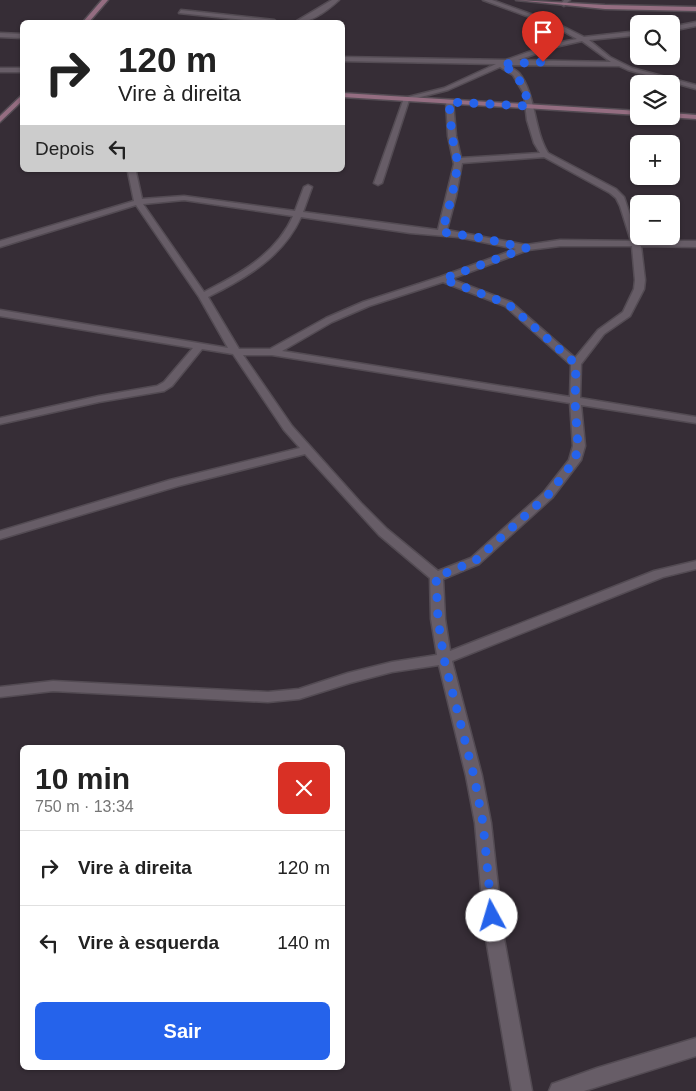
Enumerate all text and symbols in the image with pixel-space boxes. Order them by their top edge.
pin [522,11,564,62]
map controls [630,15,680,245]
button: search [630,15,680,65]
icon: arrive [529,18,557,46]
icon: right [35,40,100,105]
text: 120 m [118,40,217,79]
button: layers [630,75,680,125]
text: Vire à direita [118,81,241,106]
icon: left [104,135,132,163]
button: + [630,135,680,185]
text: Depois [35,138,94,159]
button: − [630,195,680,245]
text: 10 min [35,762,130,795]
button: close [278,762,330,814]
text: 750 m · 13:34 [35,798,134,815]
icon: right [35,854,63,882]
text: Vire à direita [78,857,192,878]
text: 120 m [277,857,330,878]
position arrow [465,889,517,941]
icon: left [35,929,63,957]
text: Vire à esquerda [78,932,219,953]
text: 140 m [277,932,330,953]
button: Sair [35,1002,330,1060]

